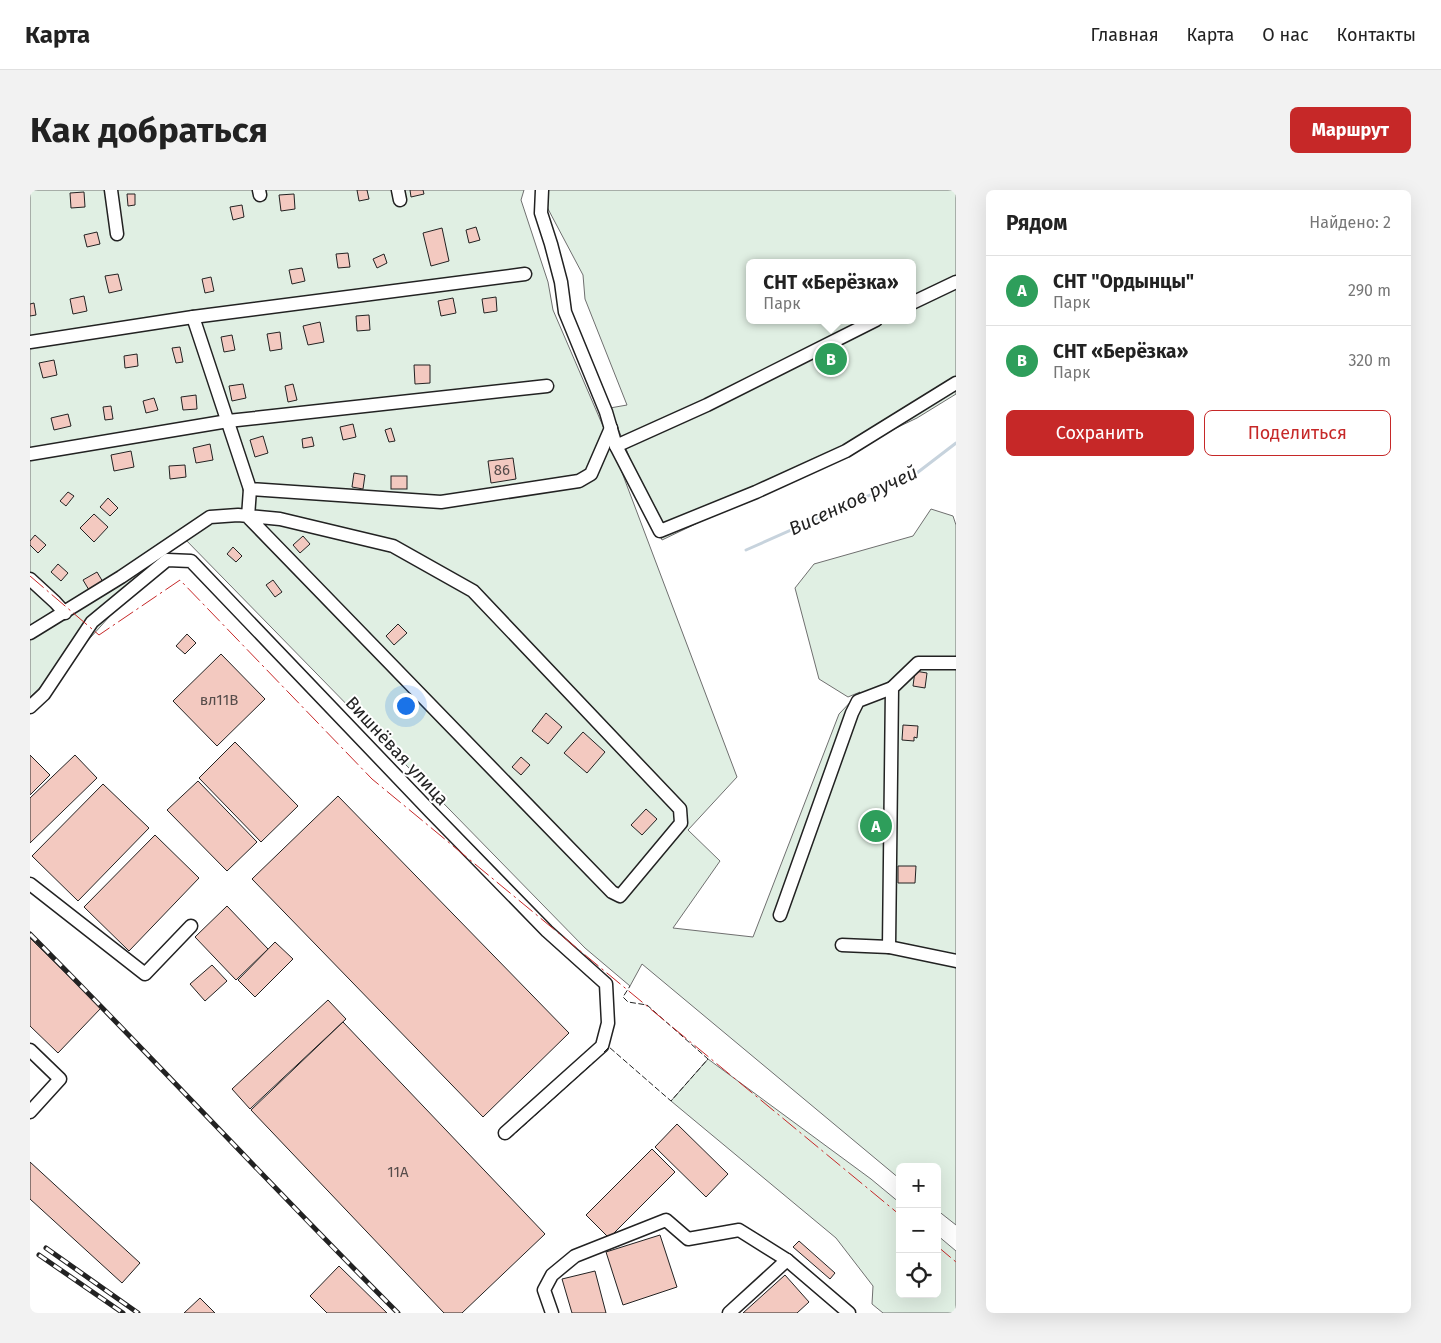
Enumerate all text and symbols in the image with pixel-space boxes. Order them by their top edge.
text: Карта [25,21,90,49]
text: Главная [1091,24,1159,46]
text: Карта [1187,24,1234,46]
text: О нас [1262,24,1309,46]
text: Контакты [1337,24,1416,46]
button: Маршрут [1290,107,1411,153]
text: Как добраться [30,109,268,151]
text: Рядом [1006,210,1067,236]
text: Найдено: 2 [1309,213,1391,232]
popup [746,259,916,324]
text: СНТ "Ордынцы" [1053,270,1194,293]
text: СНТ «Берёзка» [763,271,899,294]
text: A [1017,281,1027,300]
text: 290 m [1348,281,1391,300]
text: Парк [1053,293,1090,312]
text: Парк [763,294,801,313]
pin: B [815,340,847,378]
text: СНТ «Берёзка» [1053,340,1188,363]
text: B [1017,351,1027,370]
text: 320 m [1348,351,1391,370]
text: Парк [1053,363,1090,382]
button: Сохранить [1006,410,1194,456]
button: Поделиться [1204,410,1391,456]
house number: 86 [494,461,510,479]
water label: Висенков ручей [785,461,921,540]
house number: вл11В [200,691,238,709]
street label: Вишнёвая улица [341,692,453,810]
your location [393,693,419,719]
pin: A [860,807,892,845]
house number: 11А [387,1163,409,1181]
map controls [896,1163,941,1298]
button: + [896,1163,941,1208]
button: − [896,1208,941,1253]
button: locate [896,1253,941,1298]

